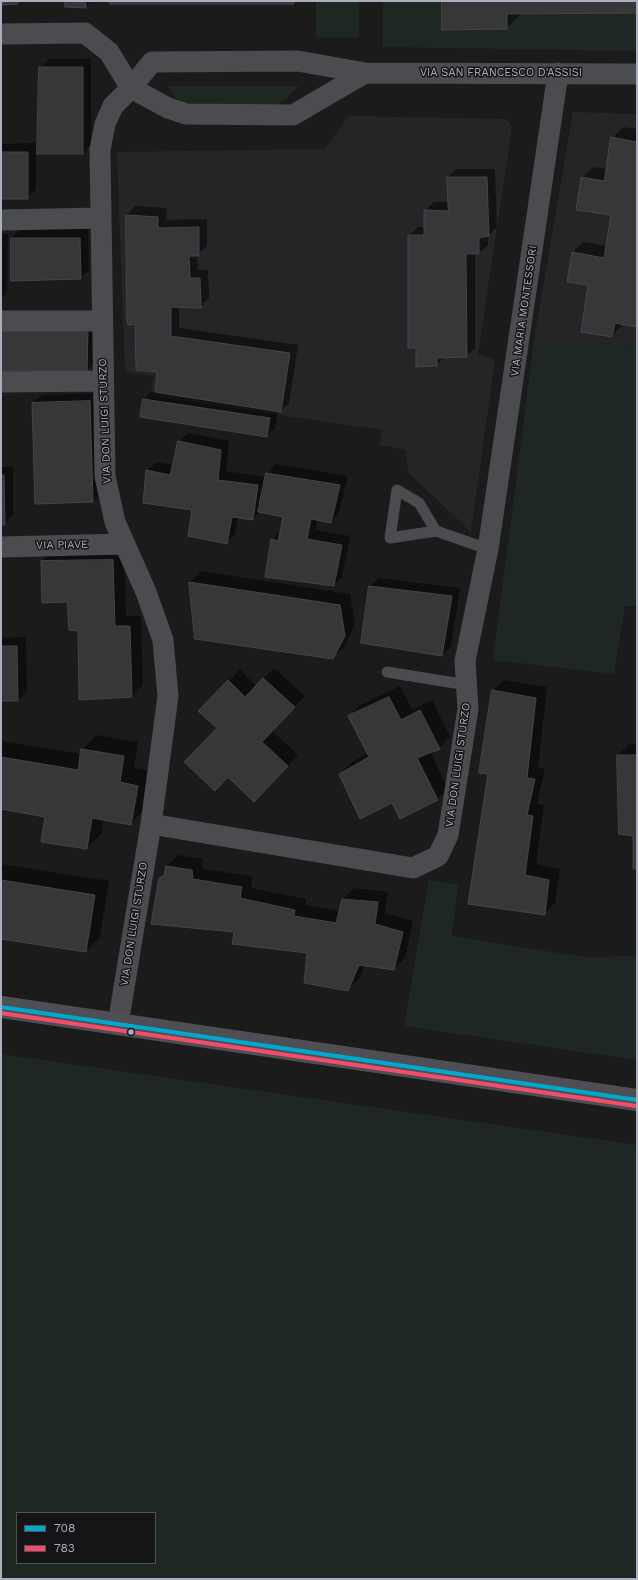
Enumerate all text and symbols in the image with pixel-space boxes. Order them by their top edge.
street label: VIA SAN FRANCESCO D'ASSISI [420,66,582,80]
street label: VIA MARIA MONTESSORI [508,245,540,377]
street label: VIA DON LUIGI STURZO [96,358,114,484]
street label: VIA PIAVE [36,538,88,552]
street label: VIA DON LUIGI STURZO [443,702,473,828]
street label: VIA DON LUIGI STURZO [118,861,150,987]
unlabelled marker [126,1027,136,1037]
legend [16,1512,156,1564]
text: 708 [54,1521,75,1535]
text: 783 [54,1541,75,1555]

